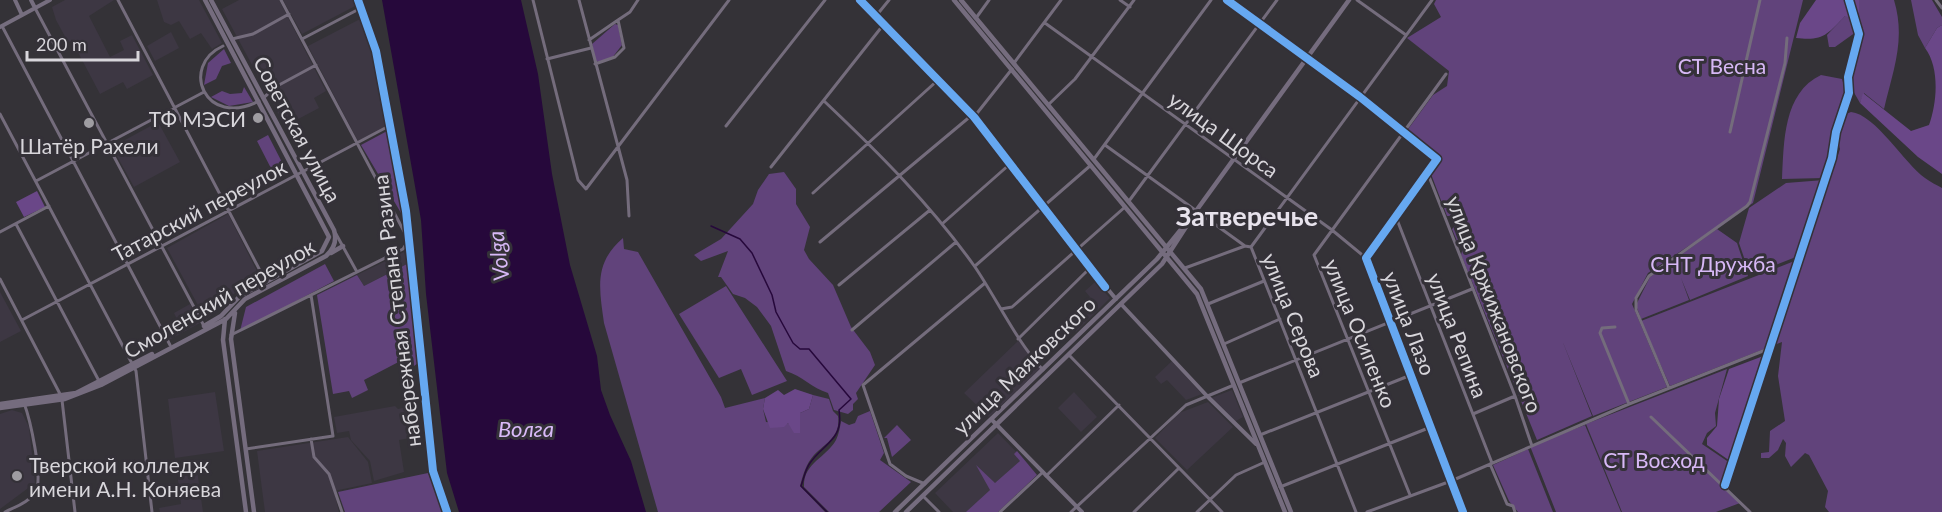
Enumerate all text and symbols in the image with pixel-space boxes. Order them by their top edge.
scale bar [27,24,138,62]
text: 200 m [36,33,87,55]
street label: Советская улица [249,52,347,206]
park label: СТ Весна [1678,53,1766,78]
street label: улица Щорса [1164,86,1284,182]
place label: ТФ МЭСИ [149,106,246,131]
marker: ТФ МЭСИ [251,111,265,125]
marker: Шатёр Рахели [82,116,96,130]
place label: Шатёр Рахели [19,133,159,158]
street label: Татарский переулок [108,153,291,267]
street label: набережная Степана Разина [367,173,425,449]
street label: улица Кржижановского [1442,192,1548,416]
district label: Затверечье [1176,199,1318,232]
water label: Volga [482,229,514,283]
street label: Смоленский переулок [119,233,319,363]
street label: улица Серова [1258,249,1330,381]
park label: СНТ Дружба [1650,251,1776,276]
street label: улица Осипенко [1320,255,1402,411]
street label: улица Лазо [1379,267,1441,379]
street label: улица Репина [1423,269,1493,401]
street label: улица Маяковского [948,291,1100,439]
water label: Волга [498,415,554,442]
park label: СТ Восход [1603,447,1705,472]
place label: Тверской колледж имени А.Н. Коняева [29,452,221,501]
marker: Тверской колледж имени А.Н. Коняева [10,469,24,483]

